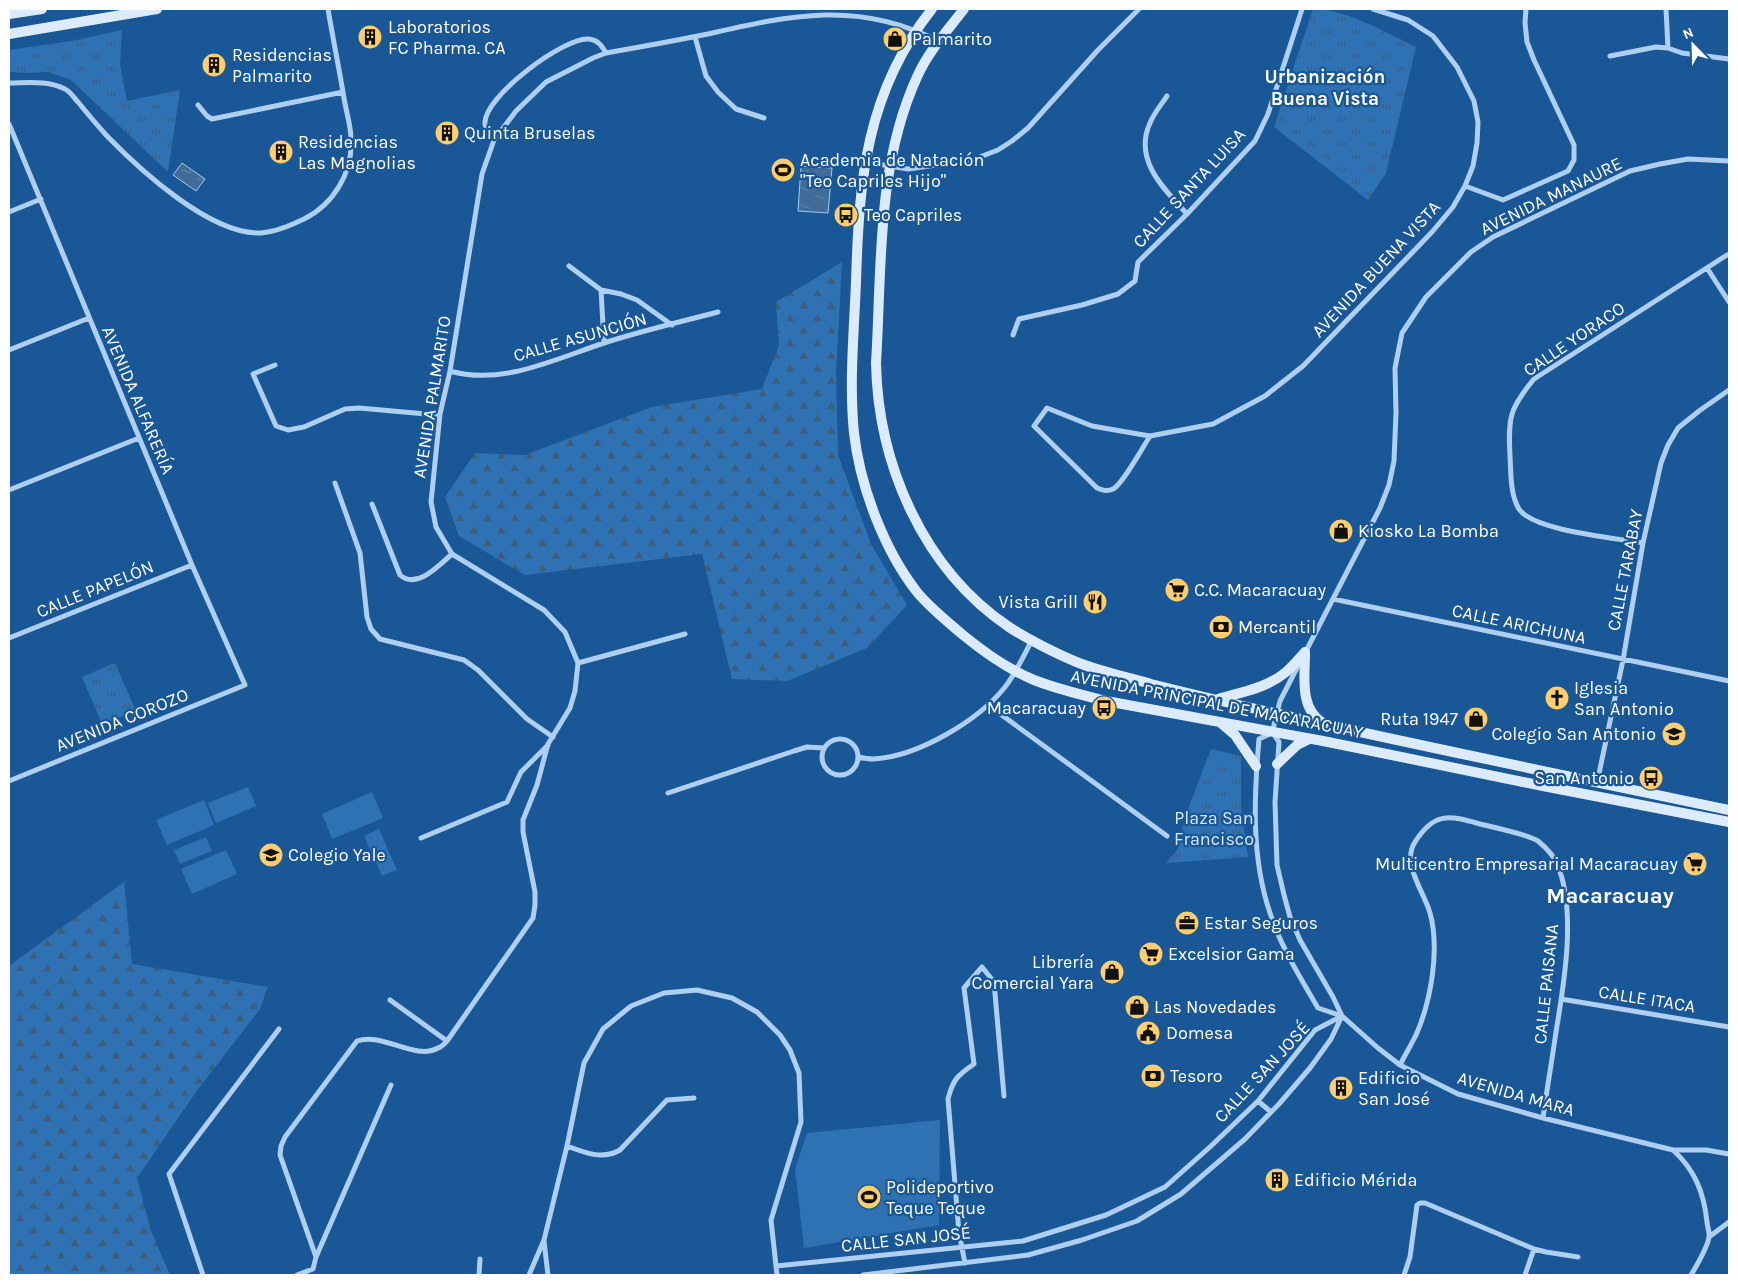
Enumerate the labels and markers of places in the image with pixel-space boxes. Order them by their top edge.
place label: Laboratorios FC Pharma. CA [388,16,506,59]
building icon: Laboratorios FC Pharma. CA [357,24,383,50]
shop icon: Palmarito [882,26,908,52]
place label: Palmarito [912,28,992,50]
place label: Residencias Palmarito [232,44,332,87]
building icon: Residencias Palmarito [201,52,227,78]
building icon: Quinta Bruselas [434,120,460,146]
place label: Quinta Bruselas [464,122,596,144]
place label: Residencias Las Magnolias [298,131,416,174]
building icon: Residencias Las Magnolias [268,139,294,165]
place label: Academia de Natación "Teo Capriles Hijo" [800,149,984,192]
sports icon: Academia de Natación "Teo Capriles Hijo" [770,157,796,183]
bus stop icon: Teo Capriles [833,202,859,228]
place label: Teo Capriles [864,204,962,226]
shop icon: Kiosko La Bomba [1328,518,1354,544]
place label: Kiosko La Bomba [1358,520,1499,542]
supermarket icon: C.C. Macaracuay [1164,577,1190,603]
place label: C.C. Macaracuay [1194,579,1327,601]
restaurant icon: Vista Grill [1082,589,1108,615]
place label: Vista Grill [999,591,1078,613]
bank icon: Mercantil [1208,614,1234,640]
place label: Mercantil [1238,616,1316,638]
place label: Iglesia San Antonio [1574,677,1674,720]
church icon: Iglesia San Antonio [1544,685,1570,711]
bus stop icon: Macaracuay [1091,695,1117,721]
place label: Macaracuay [987,697,1087,719]
shop icon: Ruta 1947 [1463,706,1489,732]
place label: Ruta 1947 [1380,708,1459,730]
school or university icon: Colegio San Antonio [1661,721,1687,747]
place label: Colegio San Antonio [1491,723,1656,745]
bus stop icon: San Antonio [1638,765,1664,791]
place label: San Antonio [1534,767,1634,789]
school or university icon: Colegio Yale [258,842,284,868]
place label: Colegio Yale [288,844,386,866]
supermarket icon: Multicentro Empresarial Macaracuay [1682,851,1708,877]
place label: Multicentro Empresarial Macaracuay [1375,853,1679,875]
office icon: Estar Seguros [1174,910,1200,936]
place label: Estar Seguros [1204,912,1318,934]
supermarket icon: Excelsior Gama [1138,941,1164,967]
place label: Excelsior Gama [1168,943,1295,965]
place label: Librería Comercial Yara [972,951,1094,994]
shop icon: Librería Comercial Yara [1099,959,1125,985]
shop icon: Las Novedades [1124,994,1150,1020]
place label: Las Novedades [1154,996,1276,1018]
public building icon: Domesa [1135,1020,1161,1046]
place label: Domesa [1166,1022,1233,1044]
bank icon: Tesoro [1140,1063,1166,1089]
place label: Tesoro [1170,1065,1223,1087]
place label: Edificio San José [1358,1067,1430,1110]
building icon: Edificio San José [1328,1075,1354,1101]
building icon: Edificio Mérida [1264,1167,1290,1193]
place label: Edificio Mérida [1294,1169,1417,1191]
place label: Polideportivo Teque Teque [886,1176,994,1219]
sports icon: Polideportivo Teque Teque [856,1184,882,1210]

